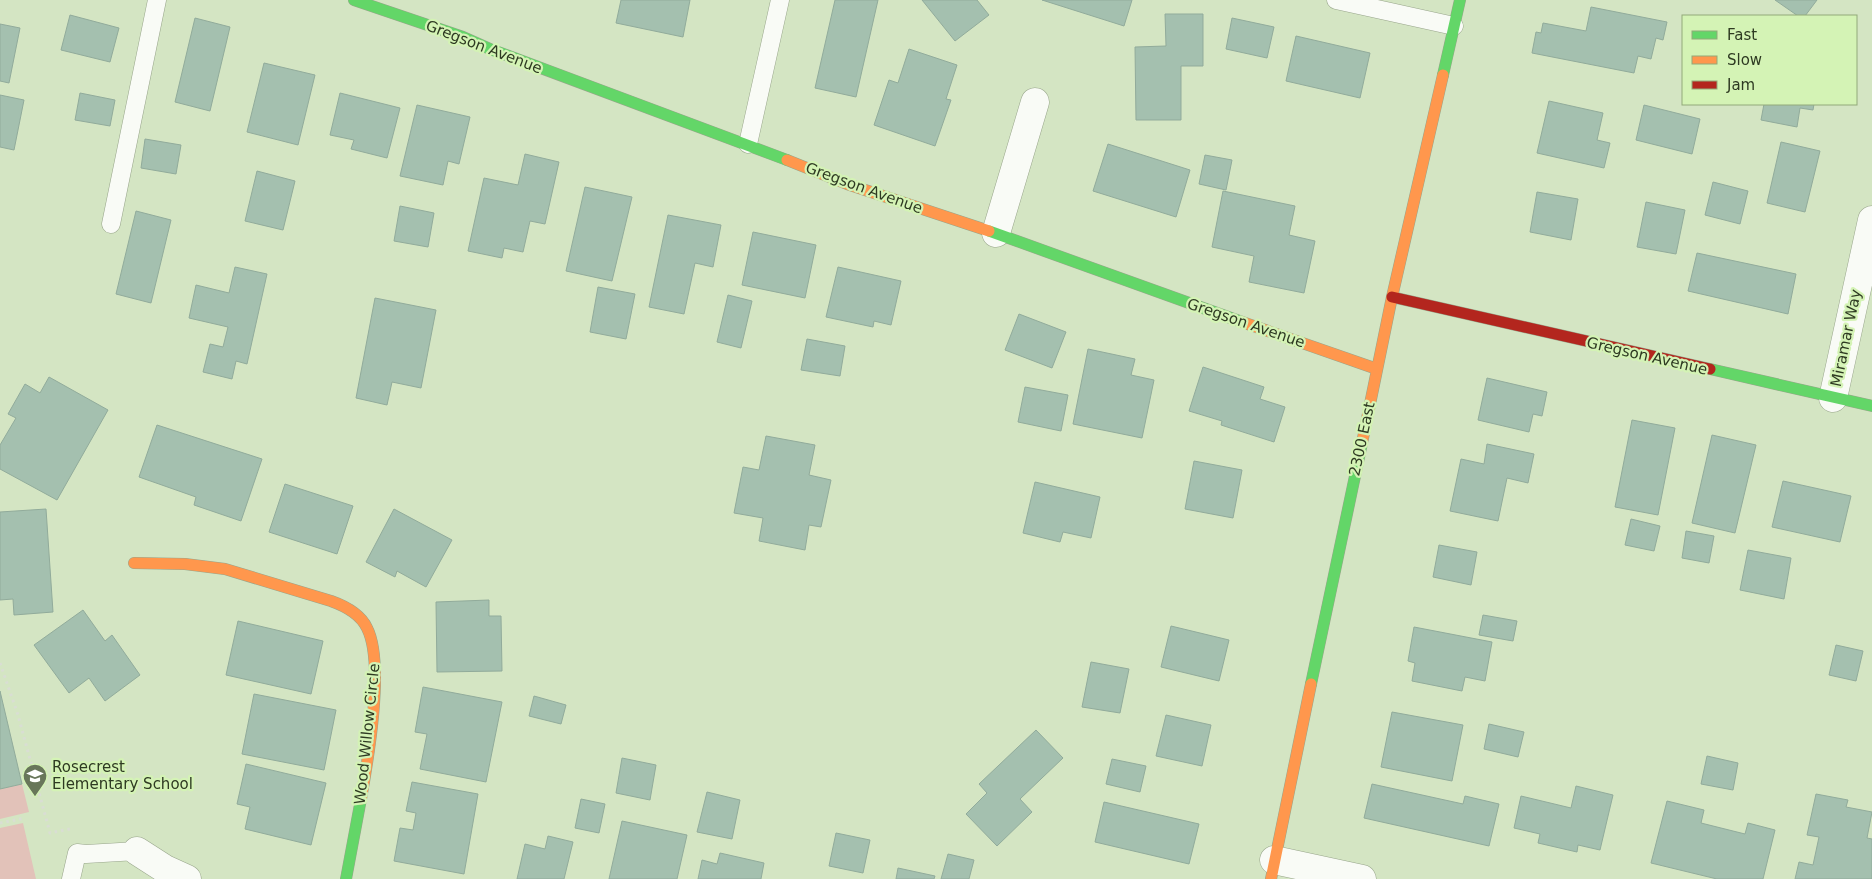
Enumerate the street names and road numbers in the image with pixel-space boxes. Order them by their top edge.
street label: Gregson Avenue [423,17,545,77]
street label: Gregson Avenue [803,158,925,218]
street label: Miramar Way [1827,288,1865,388]
street label: Gregson Avenue [1185,294,1307,352]
street label: Gregson Avenue [1585,333,1709,379]
street label: 2300 East [1345,400,1379,478]
street label: Wood Willow Circle [351,662,383,806]

